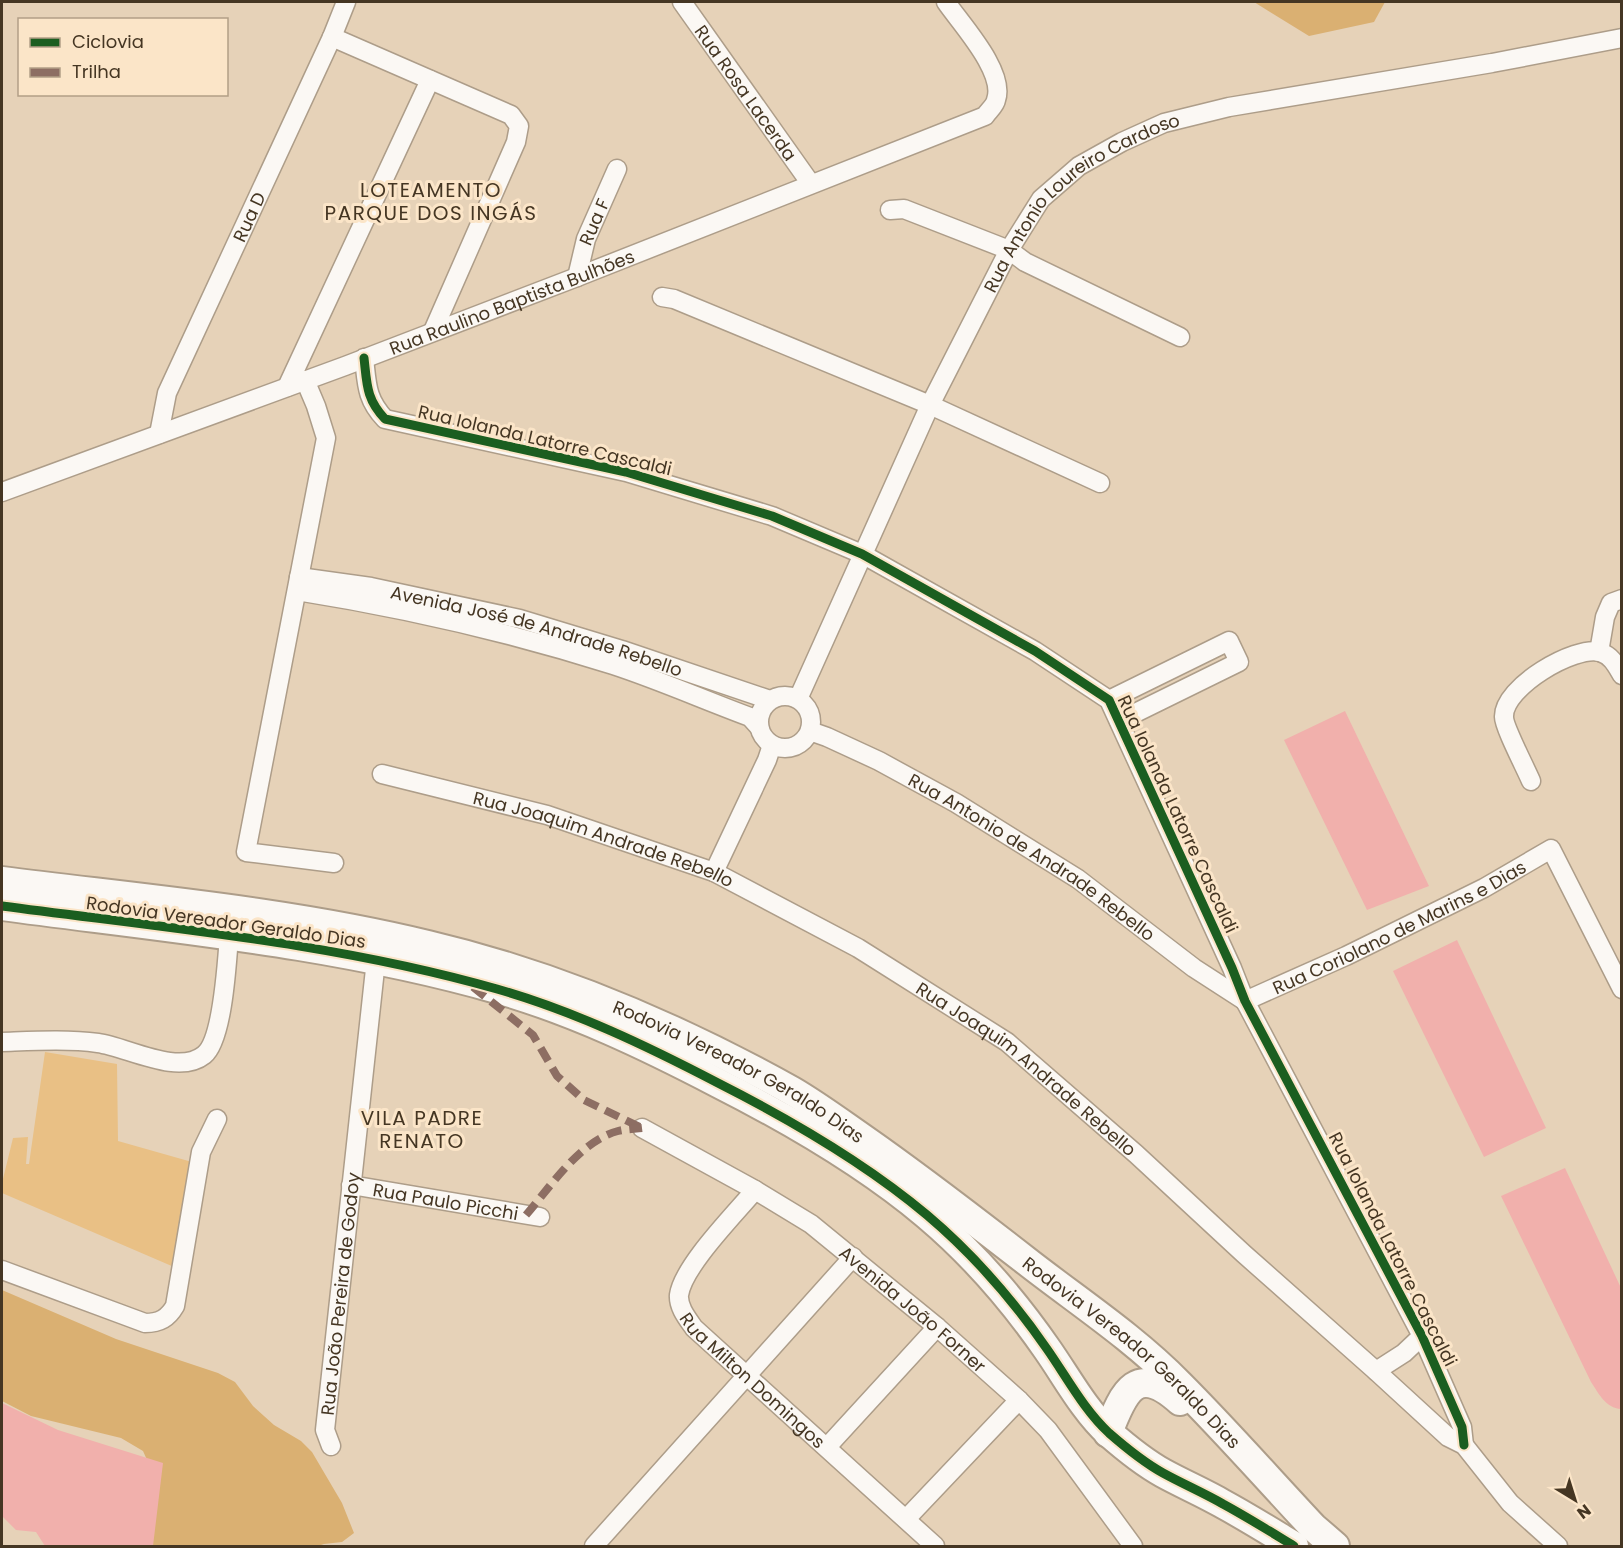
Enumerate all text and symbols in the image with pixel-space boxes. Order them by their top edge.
legend [18,18,228,96]
street label: Rua Rosa Lacerda [689,19,803,166]
text: Ciclovia [72,29,144,54]
text: Trilha [72,59,121,84]
street label: Rua Antonio Loureiro Cardoso [977,107,1182,297]
district label: LOTEAMENTO PARQUE DOS INGÁS [325,176,537,227]
street label: Rua D [226,188,271,246]
street label: Rua F [572,194,615,249]
street label: Rua Raulino Baptista Bulhões [385,243,638,360]
street label: Rua Iolanda Latorre Cascaldi [416,399,674,481]
street label: Avenida José de Andrade Rebello [388,579,686,682]
street label: Rua Iolanda Latorre Cascaldi [1112,691,1244,937]
street label: Rua Antonio de Andrade Rebello [904,767,1161,946]
street label: Rua Joaquim Andrade Rebello [471,785,738,893]
street label: Rua Coriolano de Marins e Dias [1268,854,1530,1000]
street label: Rodovia Vereador Geraldo Dias [85,890,367,954]
street label: Rua Joaquim Andrade Rebello [912,975,1142,1162]
street label: Rodovia Vereador Geraldo Dias [609,994,869,1148]
district label: VILA PADRE RENATO [361,1104,483,1155]
street label: Rua Iolanda Latorre Cascaldi [1323,1128,1463,1370]
street label: Rua João Pereira de Godoy [314,1171,365,1417]
street label: Rua Paulo Picchi [371,1176,520,1226]
street label: Avenida João Forner [834,1240,992,1378]
street label: Rodovia Vereador Geraldo Dias [1018,1250,1247,1454]
street label: Rua Milton Domingos [674,1307,831,1454]
north arrow [1545,1470,1605,1530]
text: N [1572,1499,1596,1524]

